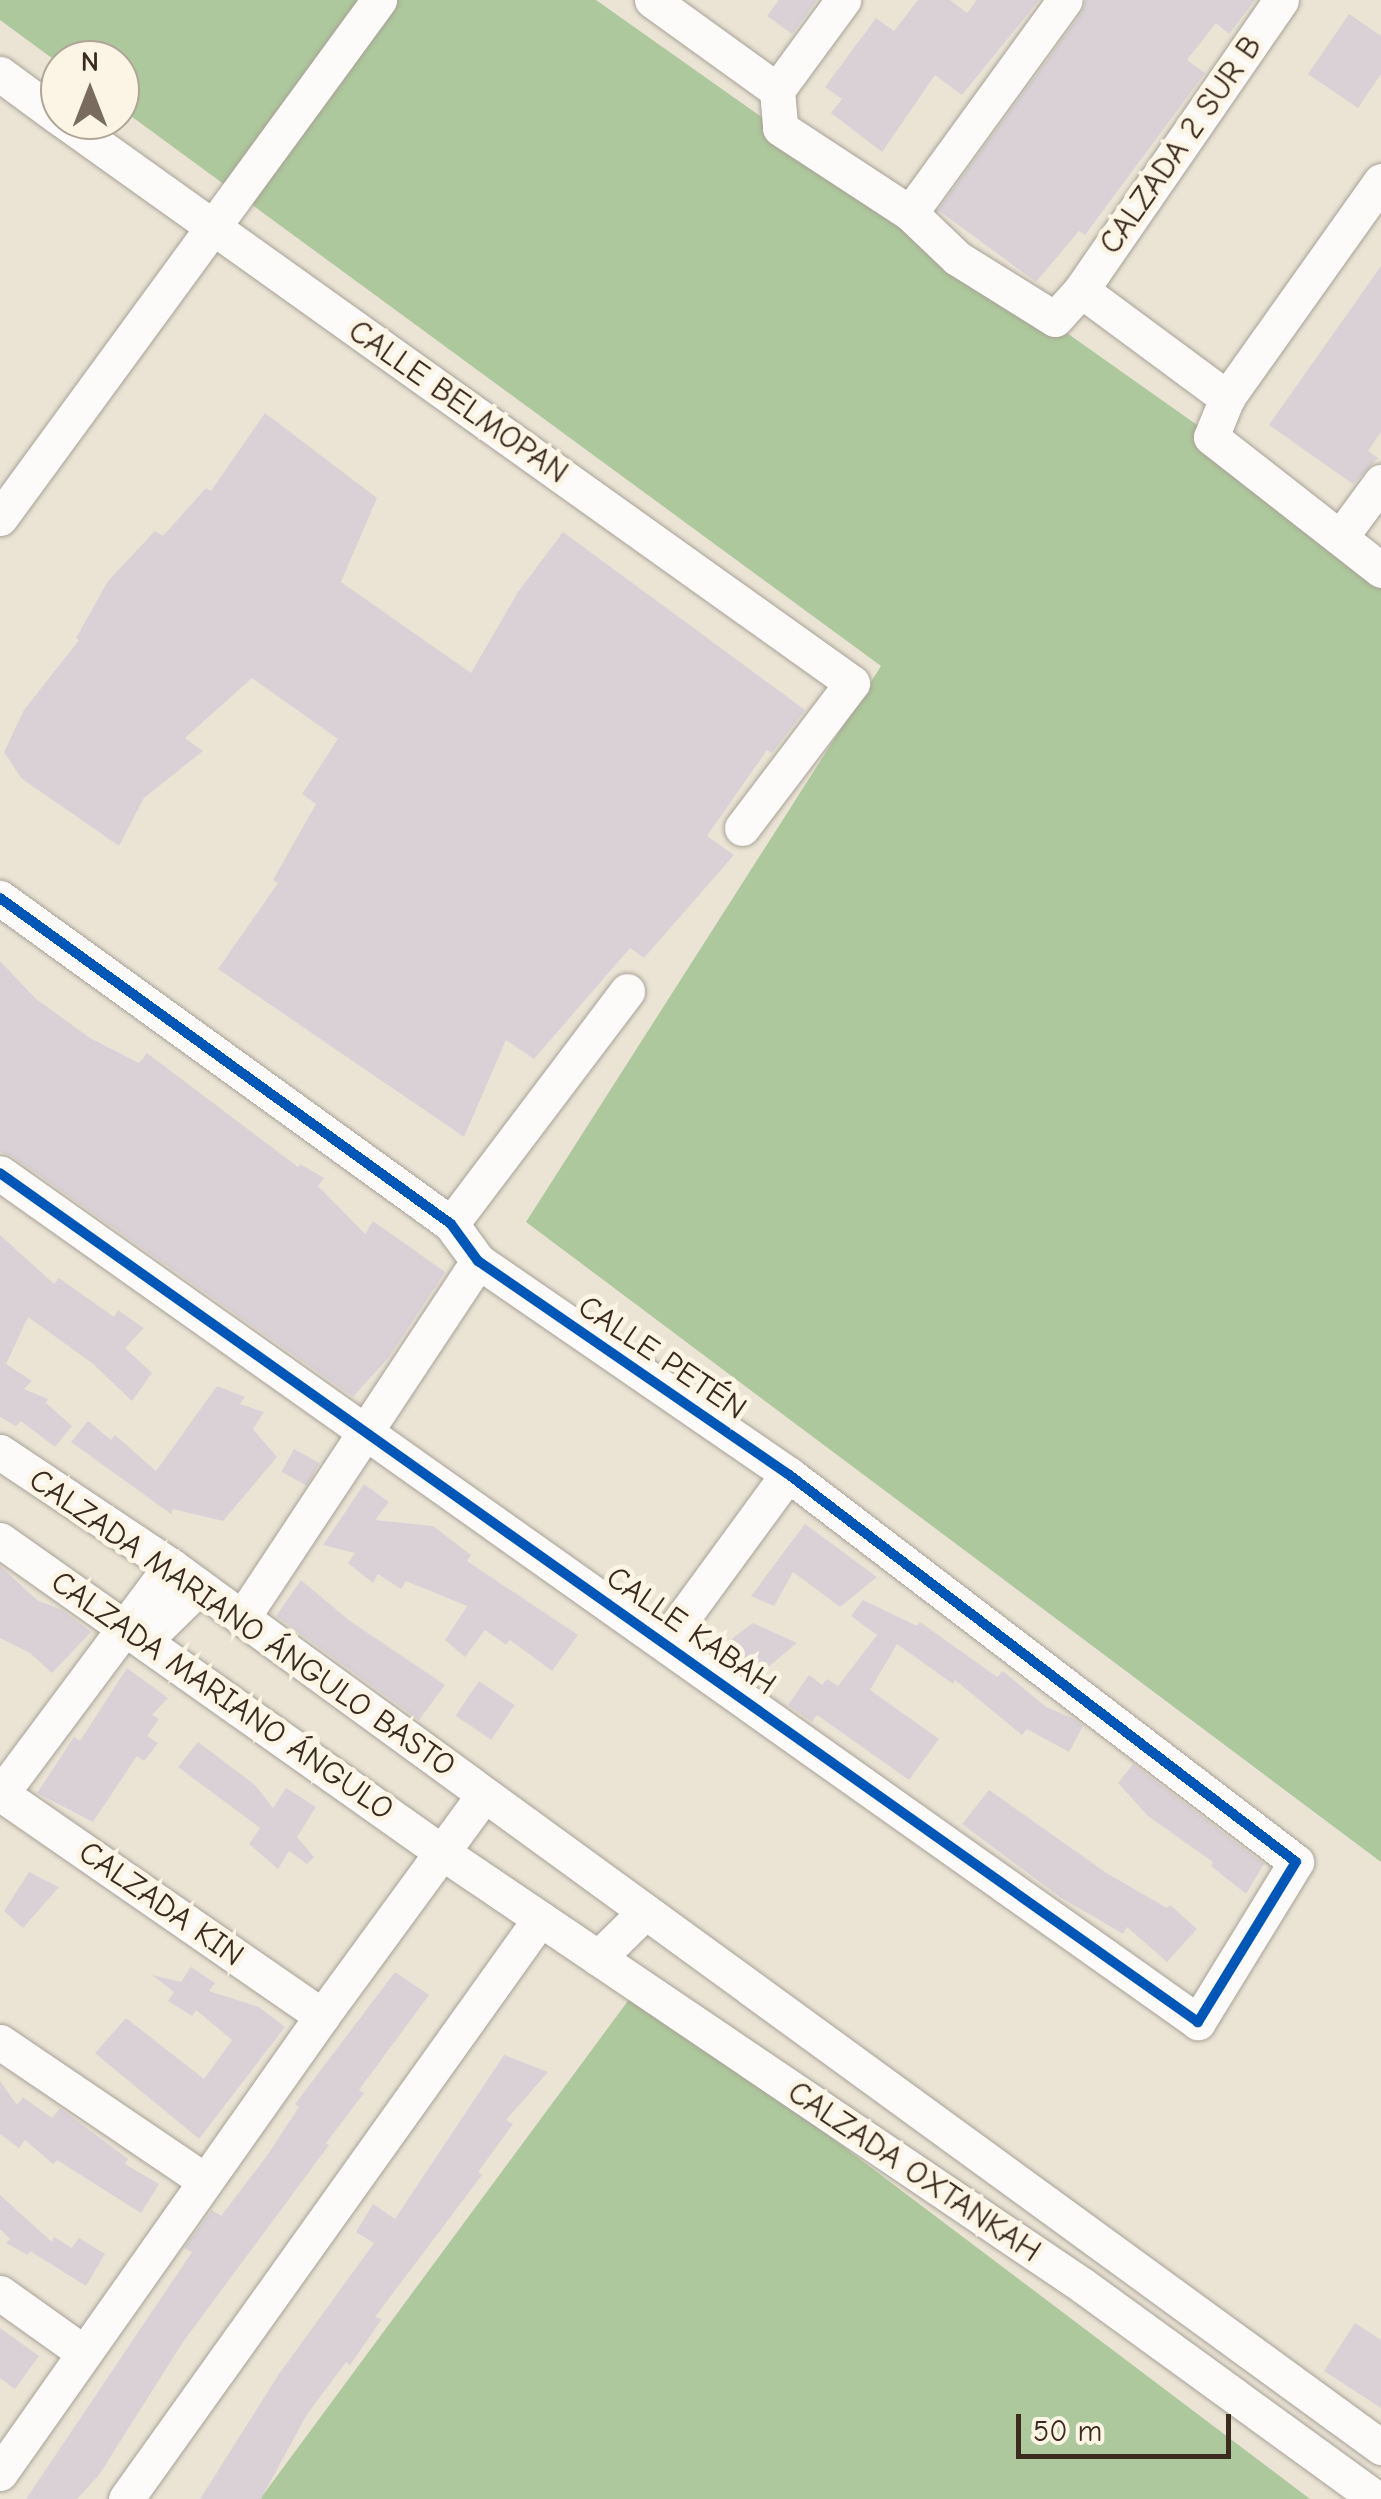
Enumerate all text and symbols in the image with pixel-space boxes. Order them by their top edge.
street label: CALZADA 2 SUR B [1091,28,1271,262]
north arrow [40,40,140,140]
text: N [81,46,99,78]
street label: CALLE BELMOPAN [341,312,575,492]
street label: CALLE PETÉN [571,1288,753,1428]
street label: CALZADA MARIANO ÁNGULO BASTO [22,1461,462,1785]
street label: CALLE KABAH [599,1558,783,1704]
street label: CALZADA MARIANO ÁNGULO [43,1563,401,1829]
street label: CALZADA KIN [71,1833,251,1975]
street label: CALZADA OXTANKAH [780,2073,1048,2271]
scale bar [1021,2394,1236,2456]
text: 50 m [1033,2414,1102,2449]

